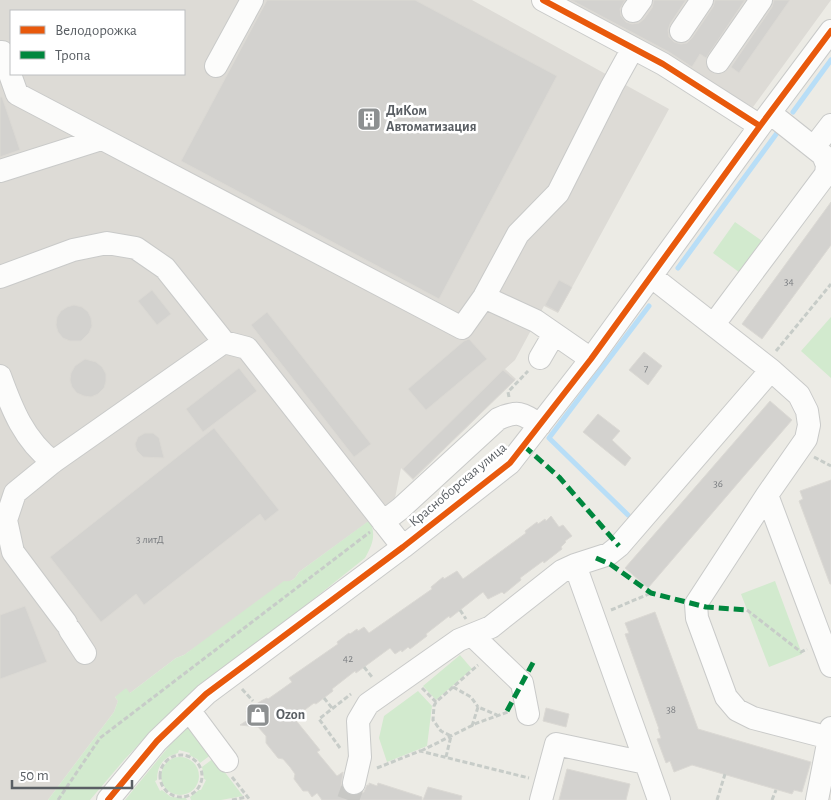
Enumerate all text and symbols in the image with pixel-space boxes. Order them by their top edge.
legend [10,10,185,75]
text: Велодорожка [55,23,137,38]
text: Тропа [55,48,91,63]
place label: ДиКом Автоматизация [386,104,477,134]
building icon: ДиКом Автоматизация [356,106,382,132]
house number: 34 [784,276,794,287]
house number: 7 [644,363,649,374]
street label: Красноборская улица [407,440,510,530]
house number: 36 [713,478,723,489]
house number: 3 литД [136,534,164,545]
house number: 42 [343,653,353,664]
shop icon: Ozon [245,702,271,728]
house number: 38 [666,704,676,715]
place label: Ozon [276,708,305,722]
scale bar [12,758,132,790]
text: 50 m [20,768,49,783]

